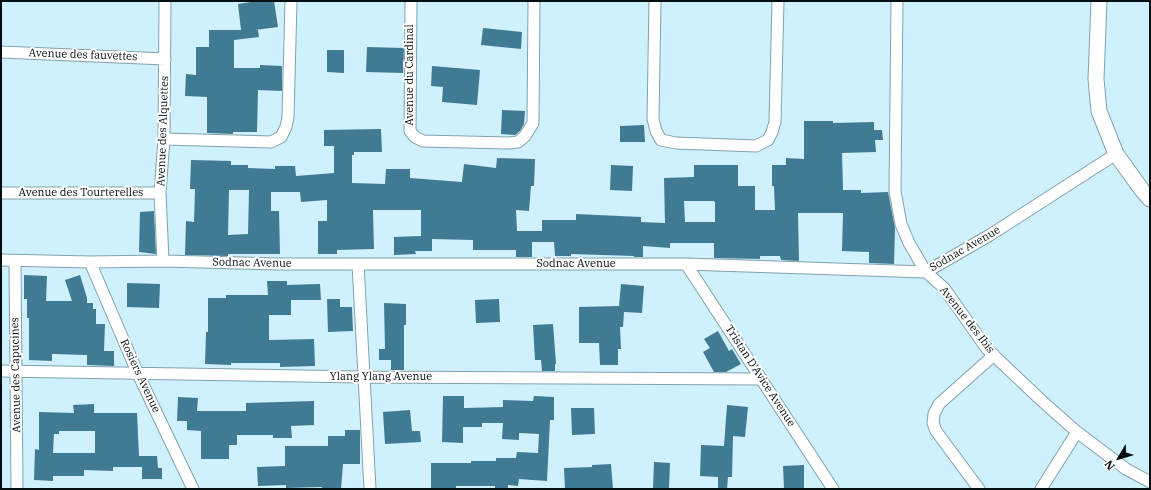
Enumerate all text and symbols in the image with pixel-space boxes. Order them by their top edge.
street label: Avenue du Cardinal [403,24,417,126]
street label: Avenue des fauvettes [28,47,138,63]
street label: Avenue des Alquettes [154,75,172,187]
street label: Avenue des Tourterelles [19,186,143,200]
street label: Sodnac Avenue [927,223,1003,275]
street label: Sodnac Avenue [212,256,292,270]
street label: Sodnac Avenue [536,257,616,271]
street label: Avenue des Ibis [937,284,997,356]
street label: Avenue des Capucines [8,317,24,433]
street label: Tristan D'Avice Avenue [722,323,798,429]
street label: Rosiers Avenue [117,337,163,415]
street label: Ylang Ylang Avenue [330,370,432,384]
north arrow [1099,438,1139,478]
text: N [1101,458,1118,473]

